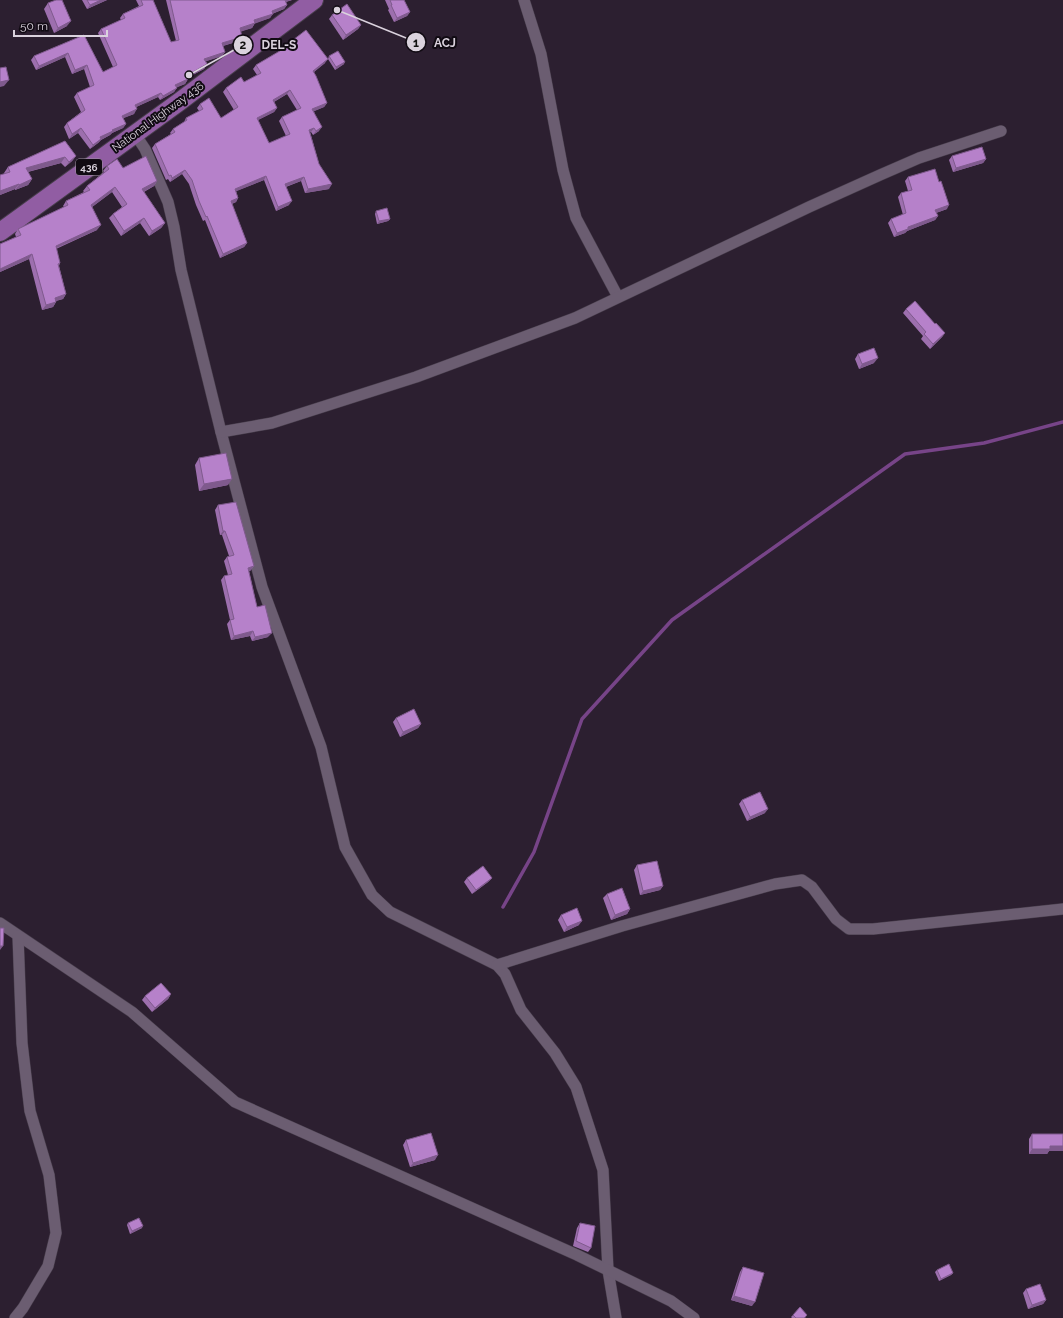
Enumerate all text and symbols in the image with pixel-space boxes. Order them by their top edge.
scale bar [14,12,107,38]
text: 50 m [20,19,48,33]
callout: ACJ [406,30,464,54]
callout: DEL-S [233,33,304,57]
text: 1 [413,36,419,50]
text: ACJ [434,36,456,50]
text: 2 [240,38,247,52]
text: DEL-S [262,38,296,52]
street label: National Highway 436 [110,79,207,155]
road number: 436 [76,159,102,175]

